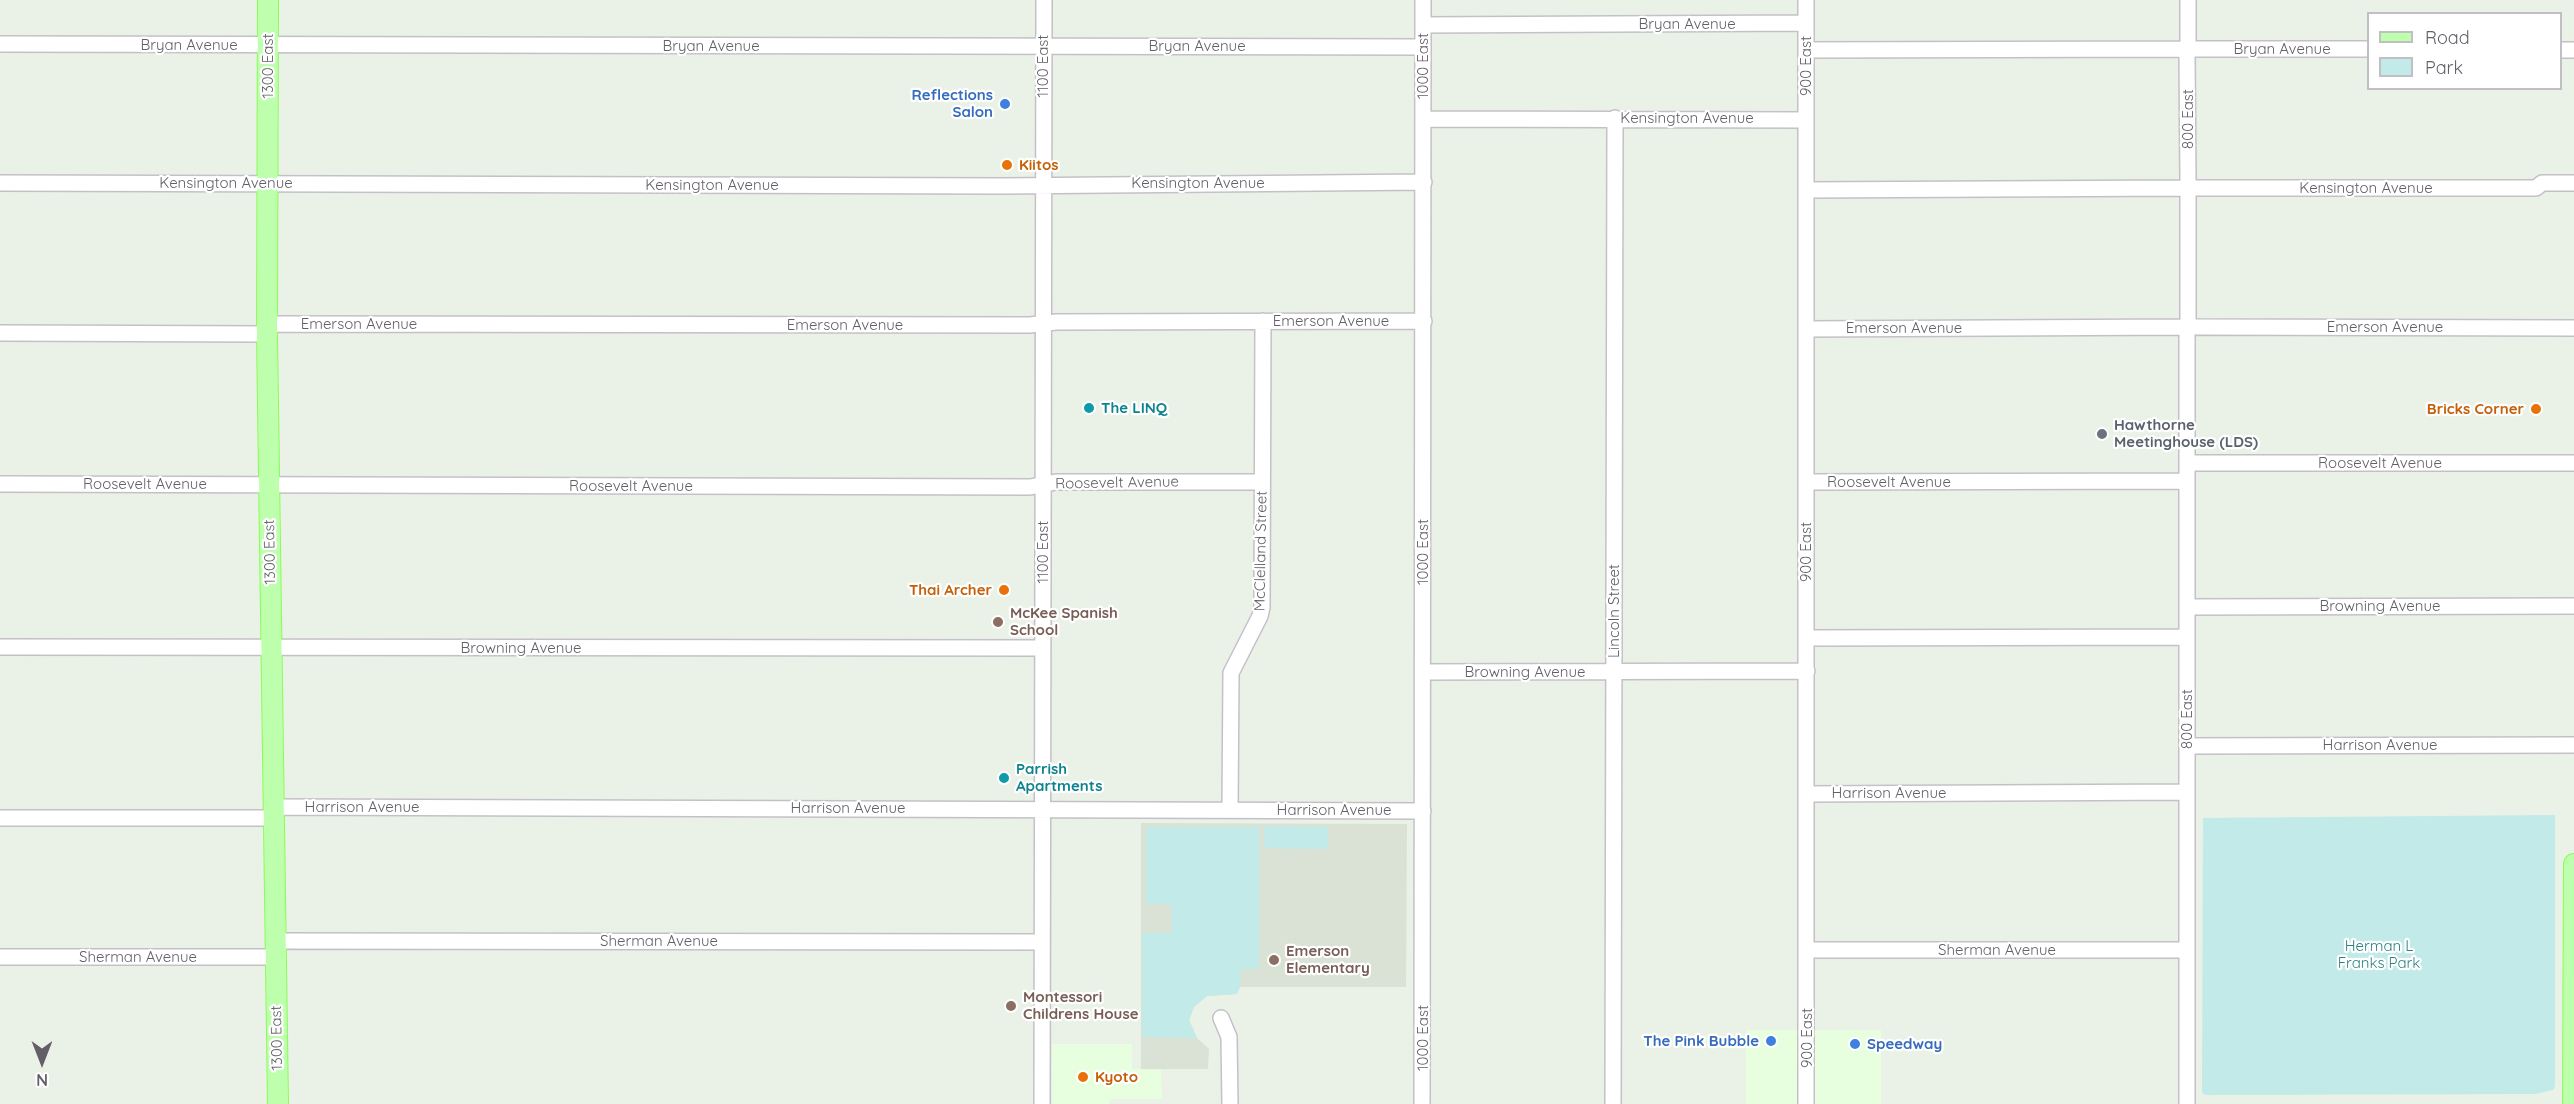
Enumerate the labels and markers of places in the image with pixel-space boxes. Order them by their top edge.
place label: Reflections Salon [911,86,993,121]
marker: Reflections Salon [998,97,1012,111]
place label: Kiitos [1019,156,1059,174]
marker: Kiitos [1000,158,1014,172]
place label: The LINQ [1101,399,1167,417]
place label: Bricks Corner [2427,400,2524,418]
marker: The LINQ [1082,401,1096,415]
marker: Bricks Corner [2529,402,2543,416]
place label: Hawthorne Meetinghouse (LDS) [2114,416,2258,451]
marker: Hawthorne Meetinghouse (LDS) [2095,427,2109,441]
place label: Thai Archer [909,581,992,599]
marker: Thai Archer [997,583,1011,597]
place label: McKee Spanish School [1010,604,1118,639]
marker: McKee Spanish School [991,615,1005,629]
place label: Parrish Apartments [1016,760,1102,795]
marker: Parrish Apartments [997,771,1011,785]
place label: Emerson Elementary [1286,942,1370,977]
marker: Emerson Elementary [1267,953,1281,967]
place label: Montessori Childrens House [1023,988,1138,1023]
marker: Montessori Childrens House [1004,999,1018,1013]
place label: The Pink Bubble [1643,1032,1759,1050]
marker: The Pink Bubble [1764,1034,1778,1048]
place label: Speedway [1867,1035,1942,1053]
marker: Speedway [1848,1037,1862,1051]
place label: Kyoto [1095,1068,1138,1086]
marker: Kyoto [1076,1070,1090,1084]

